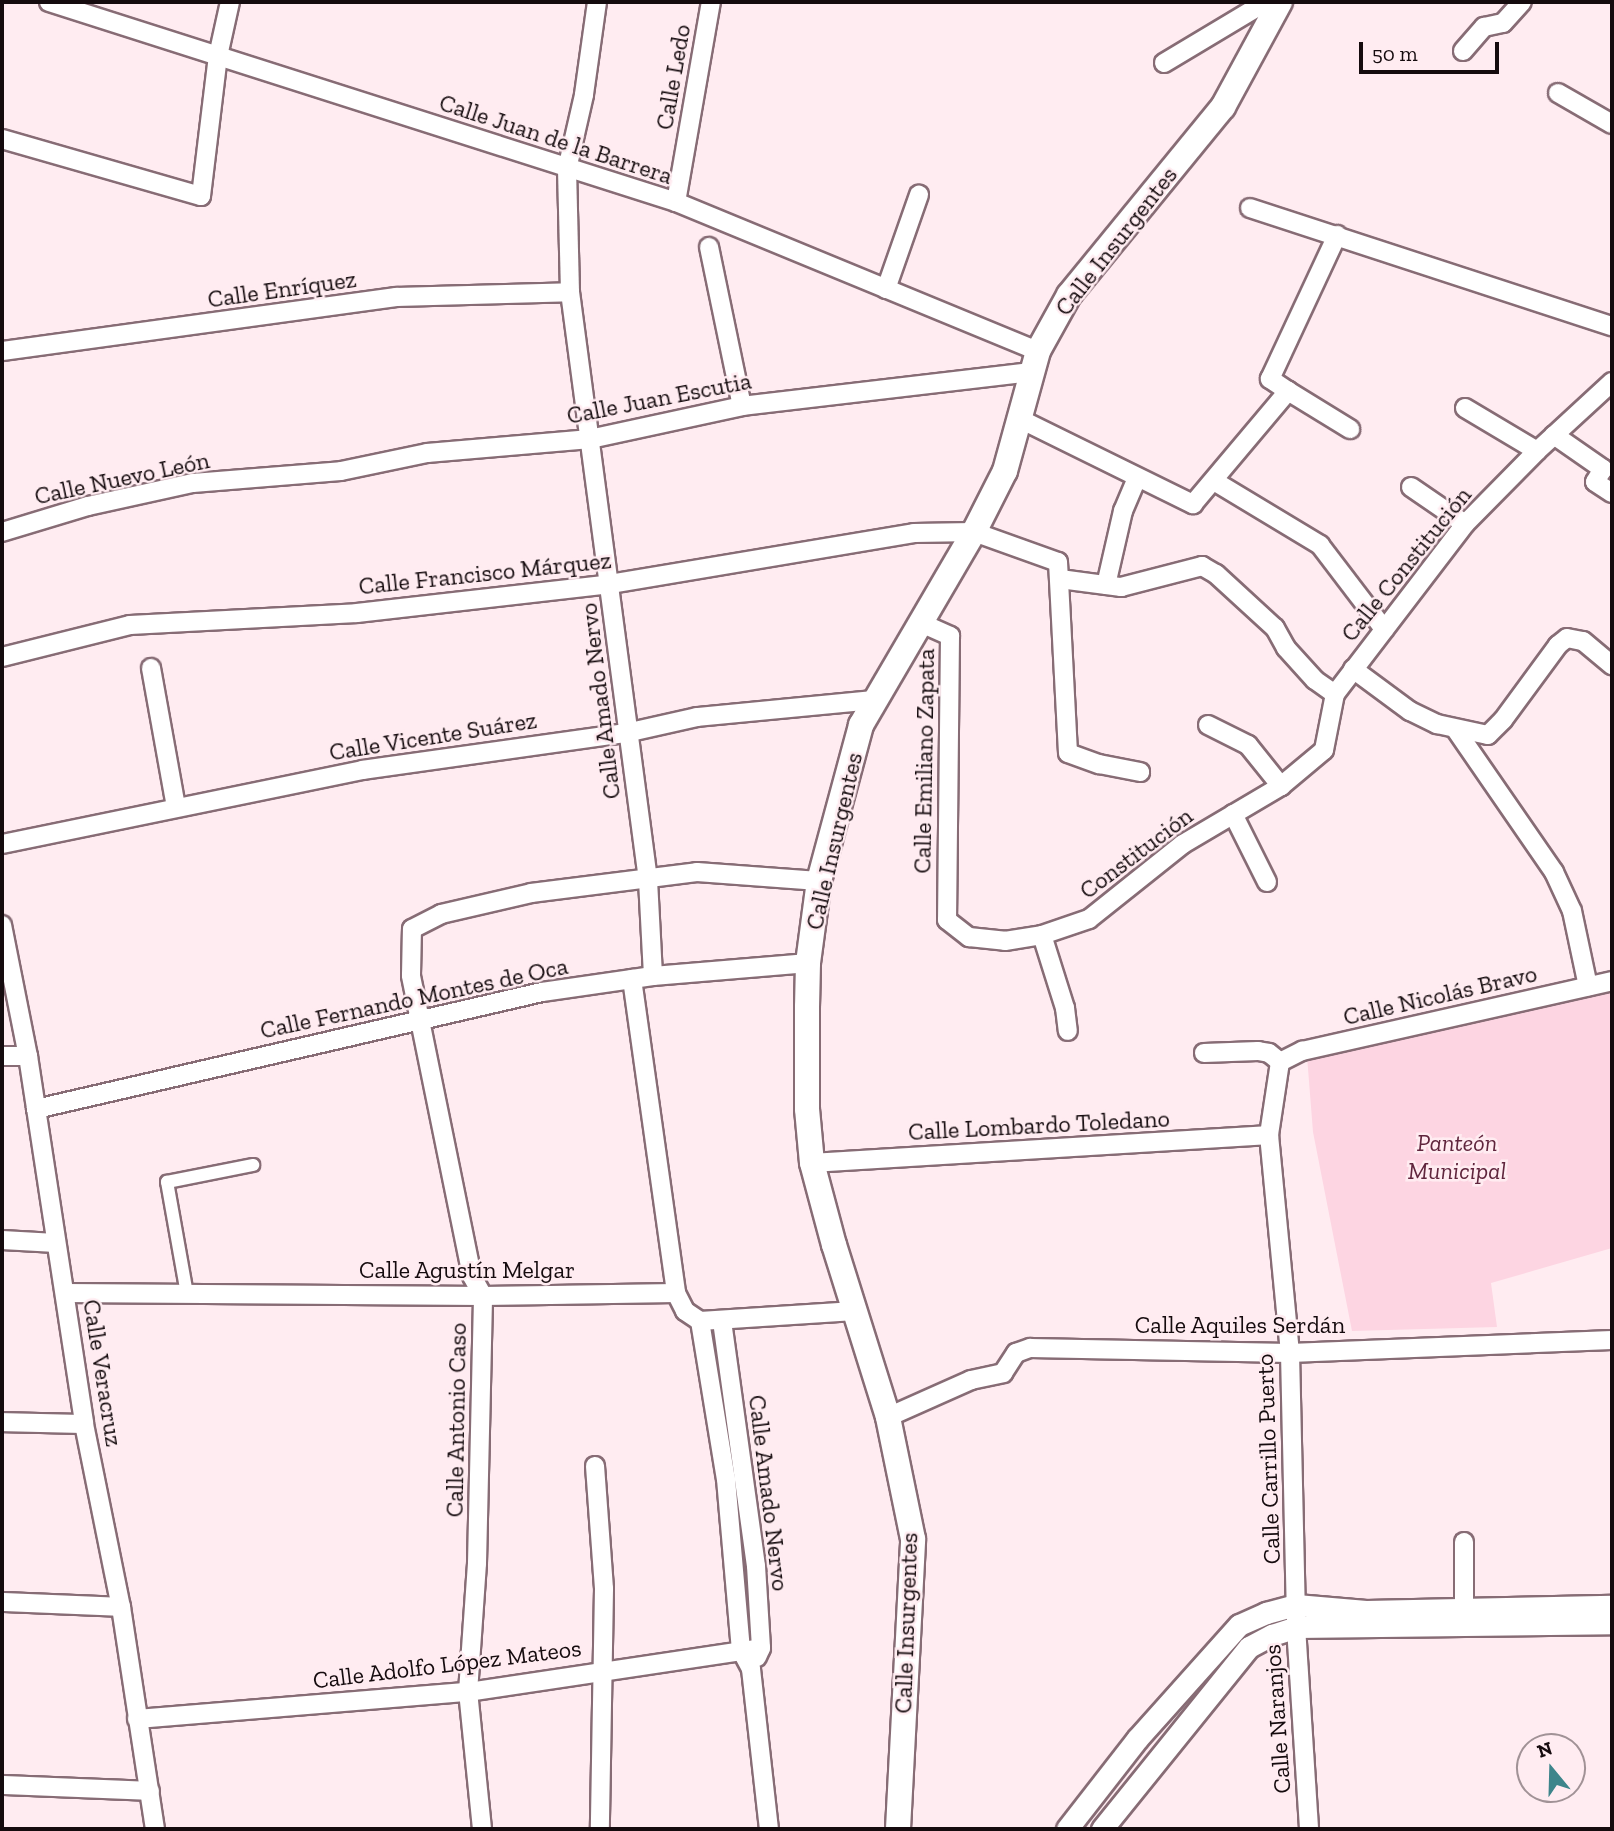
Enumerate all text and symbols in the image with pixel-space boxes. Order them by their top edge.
street label: Calle Ledo [650,22,696,132]
scale bar [1362,28,1502,72]
text: 50 m [1372,41,1418,66]
street label: Calle Juan de la Barrera [436,88,676,190]
street label: Calle Insurgentes [1049,161,1183,321]
street label: Calle Enríquez [206,264,358,314]
street label: Calle Juan Escutia [564,366,754,430]
street label: Calle Nuevo León [32,445,212,511]
street label: Calle Constitución [1335,481,1477,647]
street label: Calle Francisco Márquez [357,545,613,601]
street label: Calle Amado Nervo [574,601,626,801]
street label: Calle Emiliano Zapata [908,648,940,874]
street label: Calle Vicente Suárez [327,705,539,767]
street label: Calle Insurgentes [800,750,868,932]
street label: Constitución [1074,801,1198,905]
street label: Calle Fernando Montes de Oca [258,951,570,1045]
street label: Calle Nicolás Bravo [1340,959,1540,1031]
street label: Calle Lombardo Toledano [907,1104,1171,1146]
park label: Panteón Municipal [1408,1129,1506,1185]
street label: Calle Agustín Melgar [359,1256,575,1284]
street label: Calle Veracruz [77,1297,129,1449]
street label: Calle Aquiles Serdán [1134,1311,1346,1339]
street label: Calle Antonio Caso [440,1322,472,1518]
street label: Calle Carrillo Puerto [1250,1353,1286,1565]
street label: Calle Amado Nervo [743,1393,795,1593]
street label: Calle Insurgentes [888,1532,924,1714]
street label: Calle Adolfo López Mateos [311,1633,583,1695]
street label: Calle Naranjos [1257,1643,1297,1795]
north arrow [1516,1733,1586,1803]
text: N [1534,1736,1555,1763]

